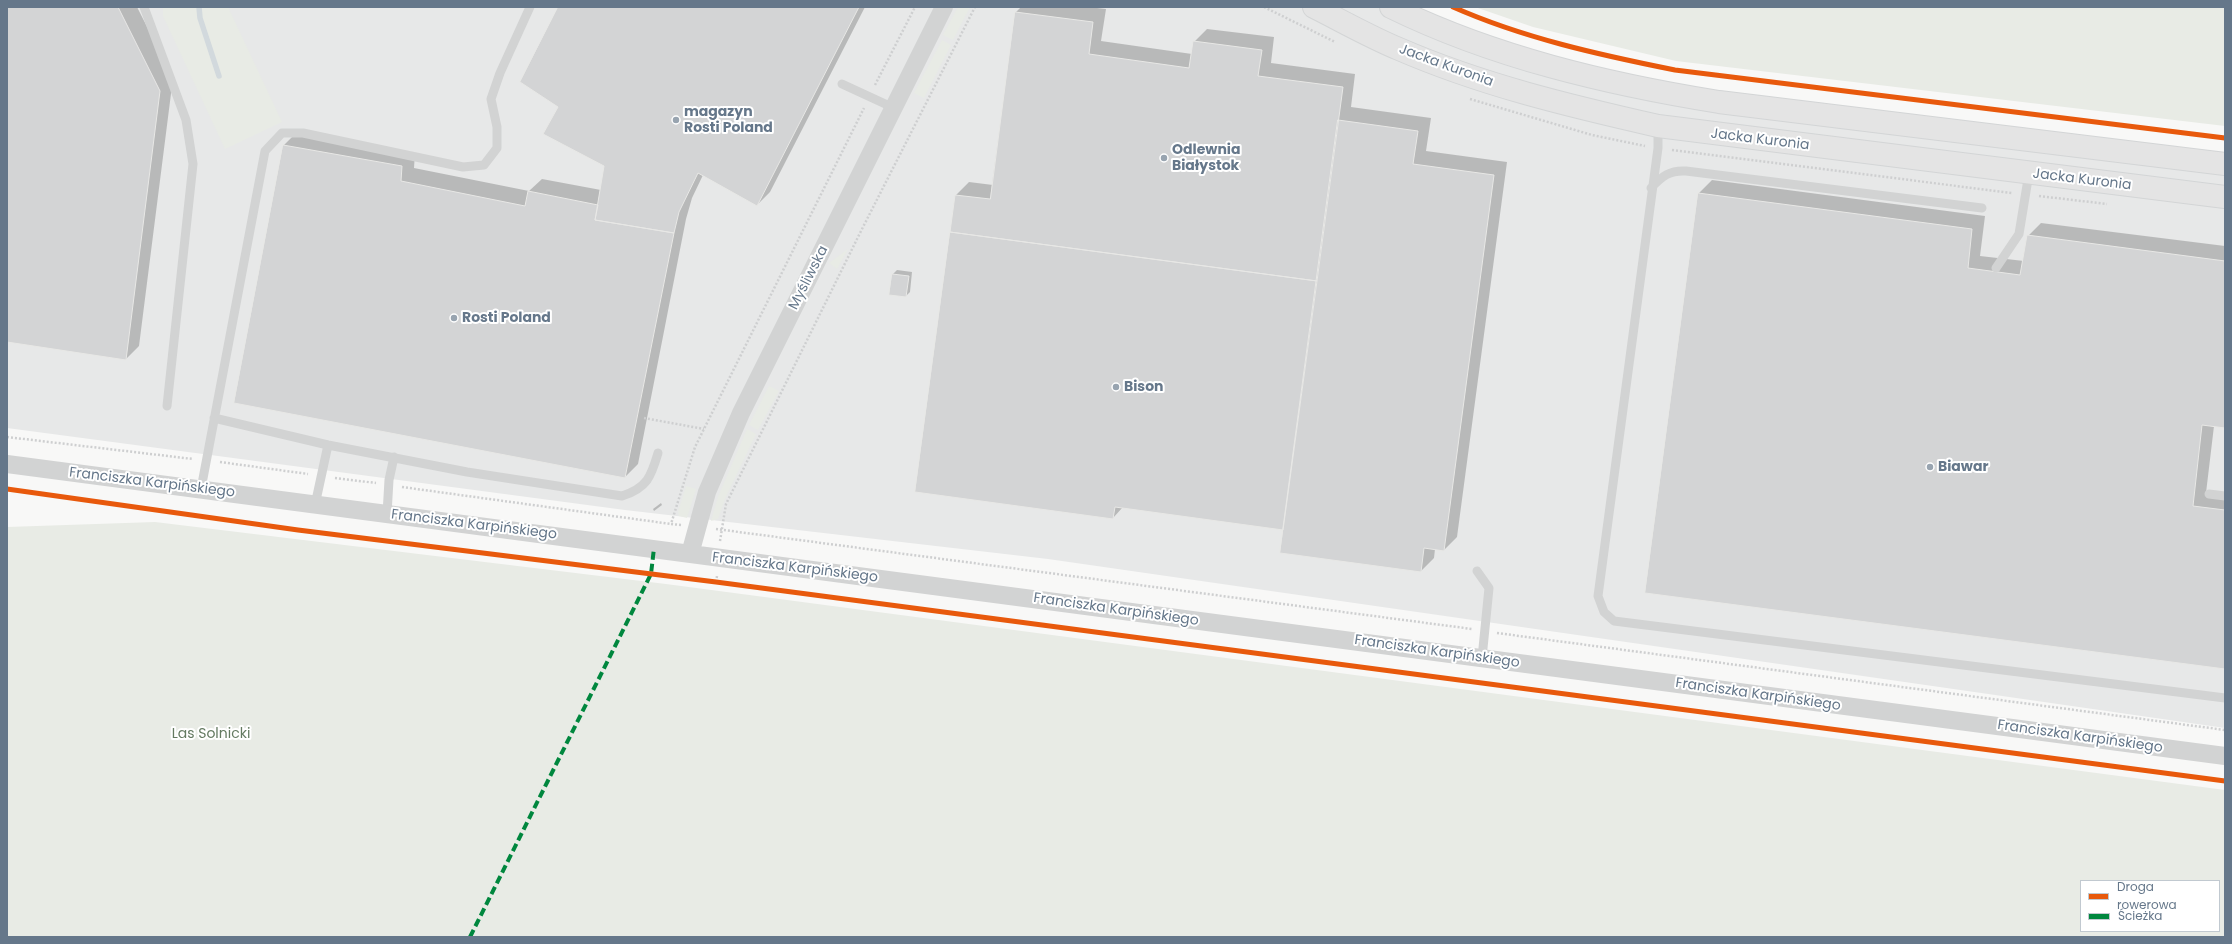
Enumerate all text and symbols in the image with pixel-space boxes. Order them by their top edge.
street label: Jacka Kuronia [1397,41,1495,91]
place label: magazyn Rosti Poland [684,104,773,136]
marker: magazyn Rosti Poland [671,115,681,125]
street label: Jacka Kuronia [1710,126,1810,154]
place label: Odlewnia Białystok [1172,142,1240,174]
marker: Odlewnia Białystok [1159,153,1169,163]
street label: Jacka Kuronia [2032,166,2132,194]
street label: Myśliwska [786,243,832,313]
place label: Rosti Poland [462,310,551,326]
marker: Rosti Poland [449,313,459,323]
place label: Bison [1124,379,1164,395]
marker: Bison [1111,382,1121,392]
place label: Biawar [1938,459,1988,475]
marker: Biawar [1925,462,1935,472]
street label: Franciszka Karpińskiego [68,465,236,501]
street label: Franciszka Karpińskiego [390,507,558,543]
street label: Franciszka Karpińskiego [711,550,879,586]
street label: Franciszka Karpińskiego [1032,590,1200,630]
street label: Franciszka Karpińskiego [1353,632,1521,672]
street label: Franciszka Karpińskiego [1674,675,1842,715]
street label: Franciszka Karpińskiego [1996,717,2164,757]
park label: Las Solnicki [172,726,250,742]
text: Droga rowerowa [2117,878,2177,913]
legend [2080,880,2220,932]
text: Ścieżka [2118,907,2162,924]

